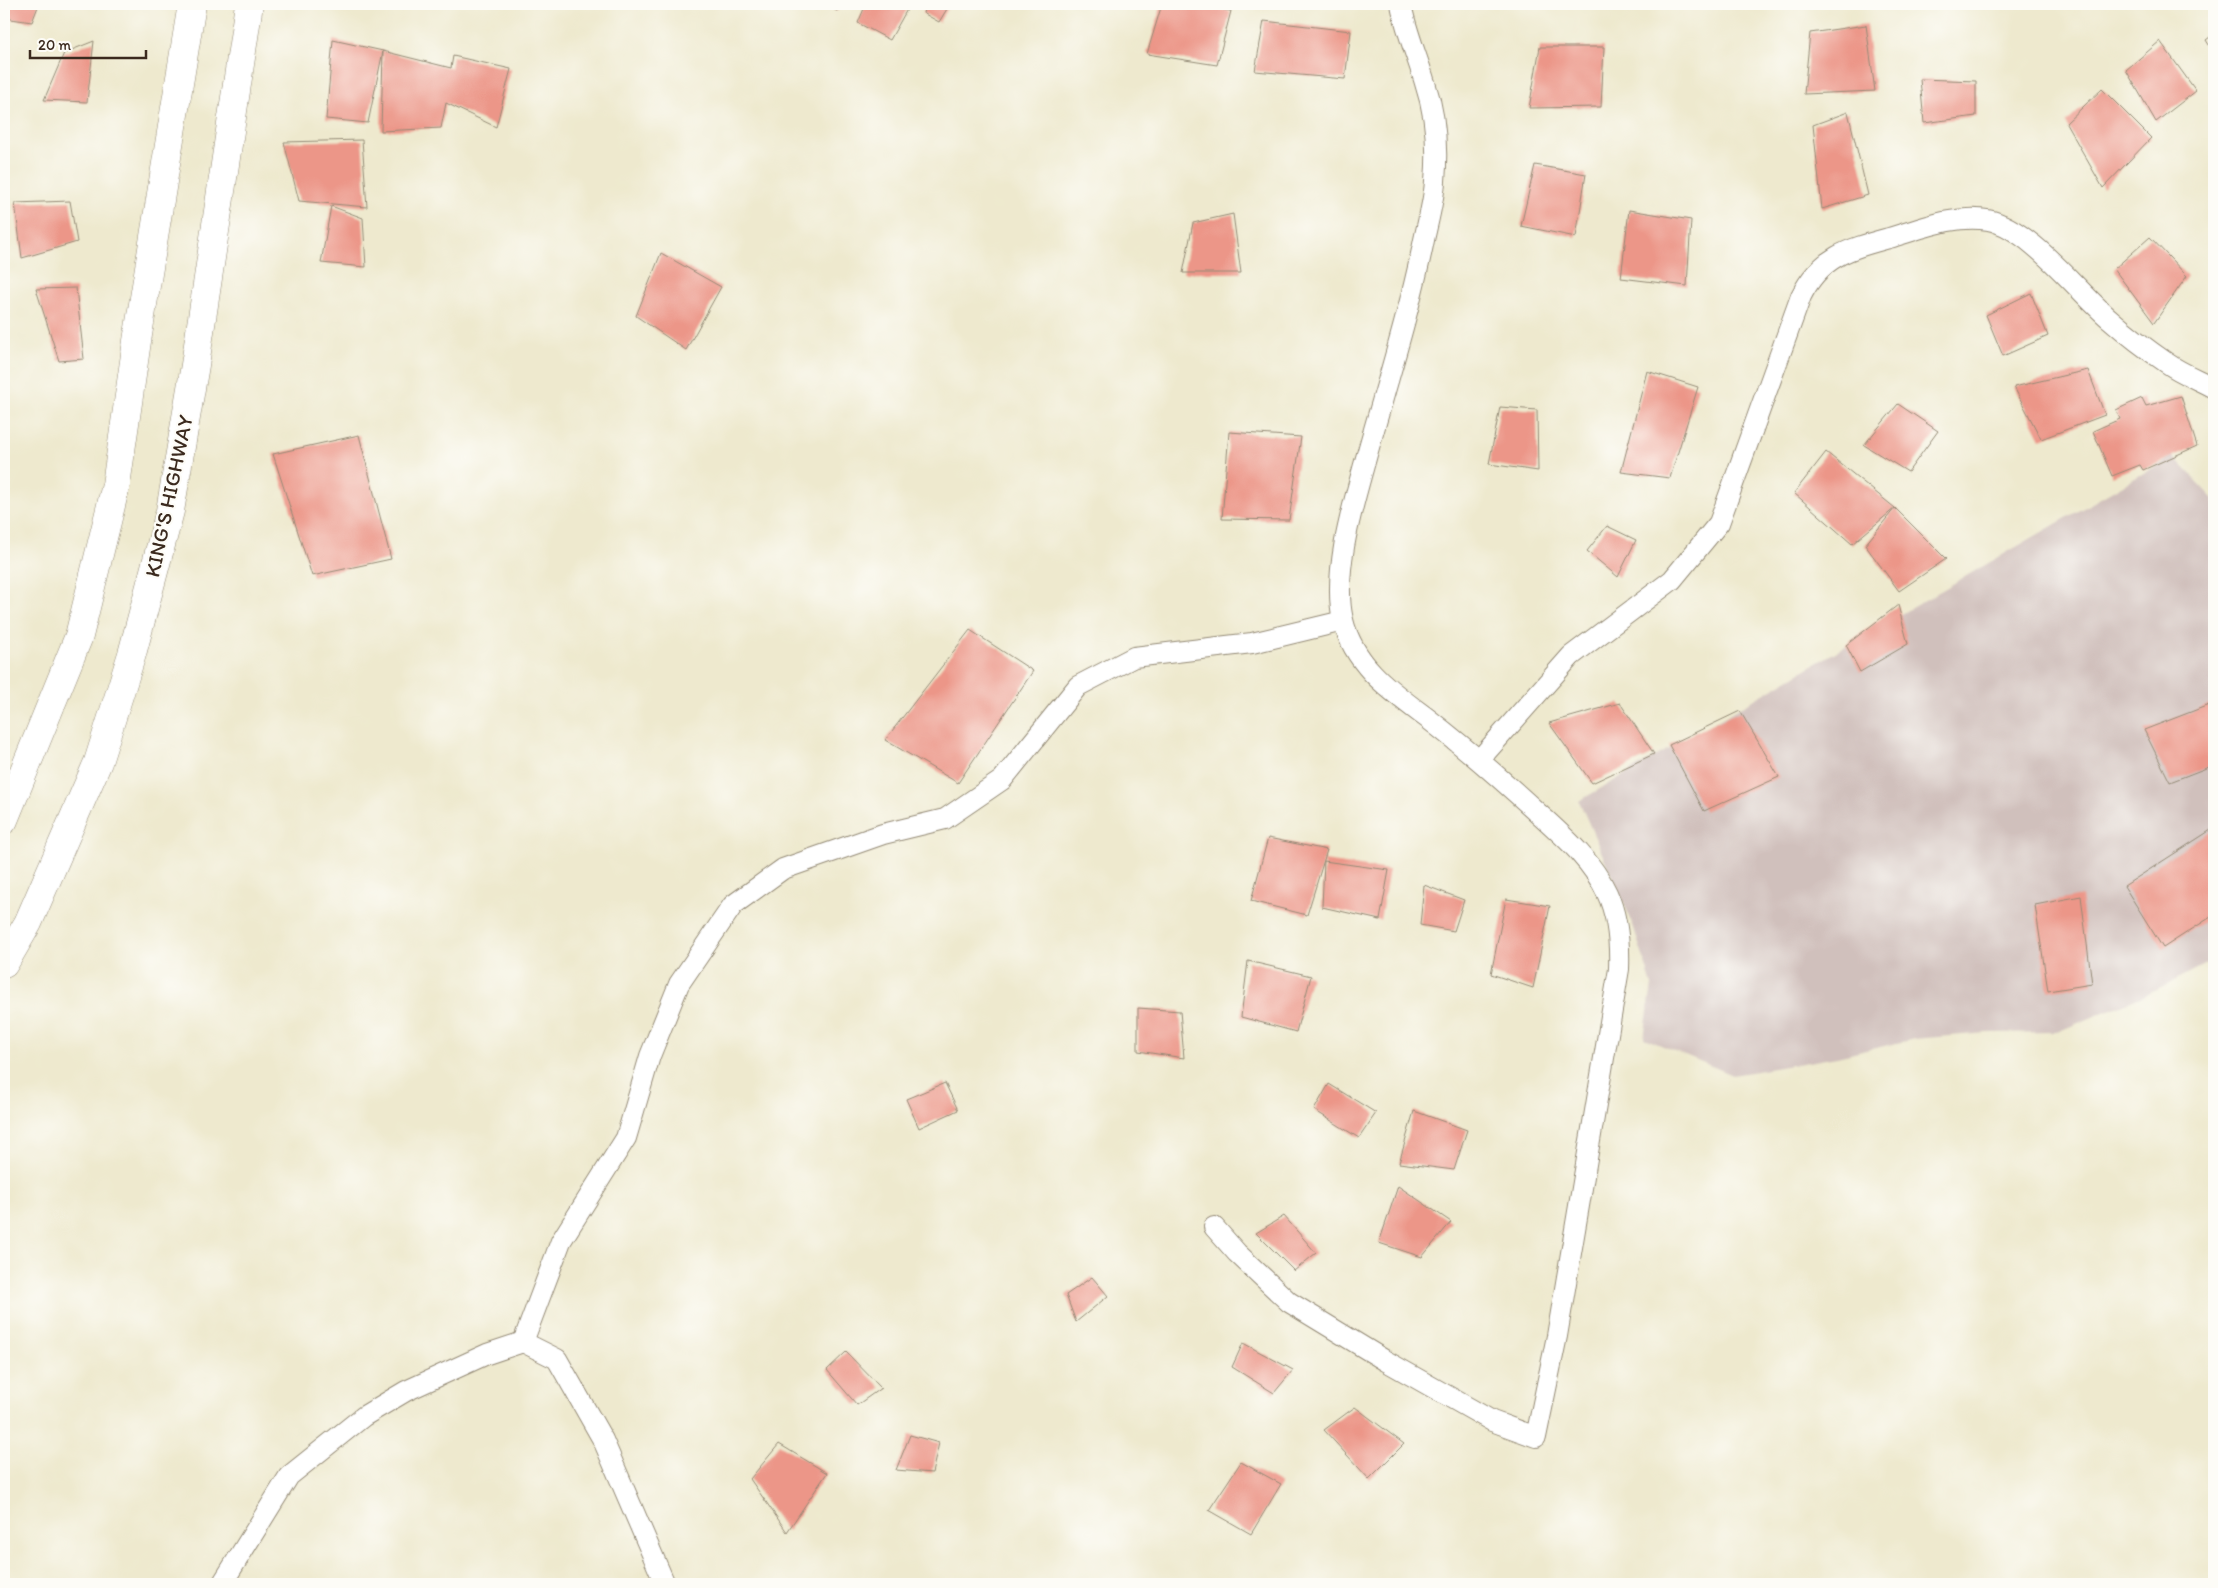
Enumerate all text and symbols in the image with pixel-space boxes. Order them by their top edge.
scale bar [30,28,146,60]
text: 20 m [38,36,72,54]
street label: KING'S HIGHWAY [139,413,198,579]

